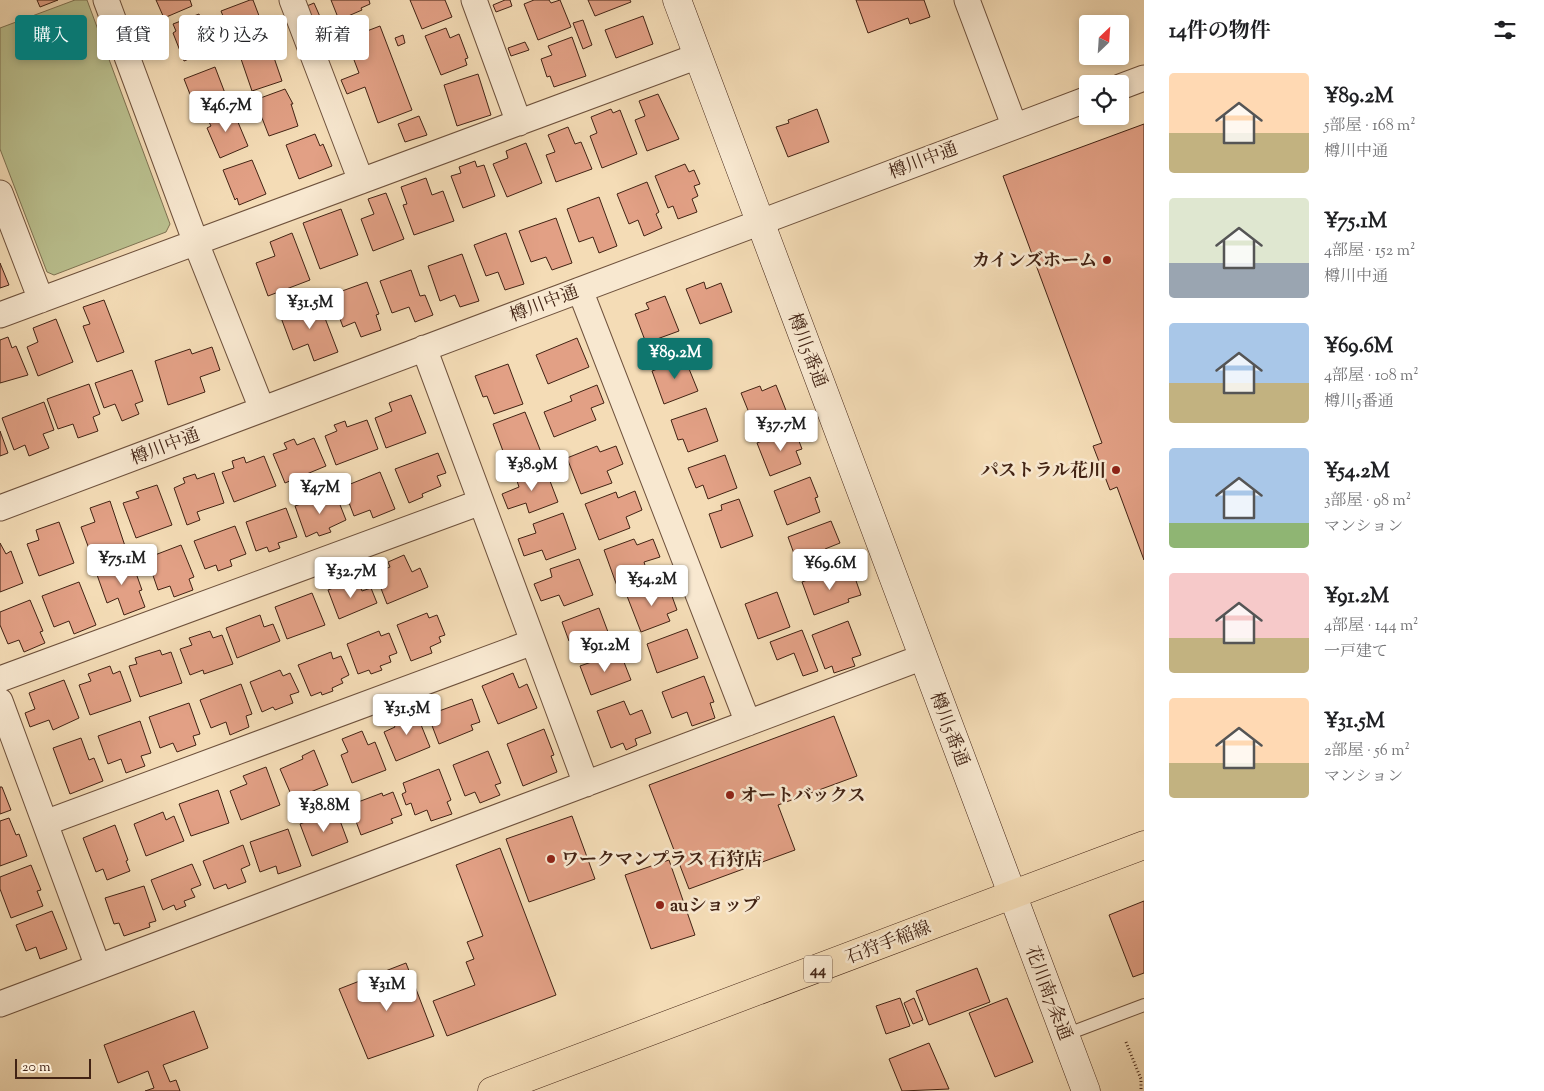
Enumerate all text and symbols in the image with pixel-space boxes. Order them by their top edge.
chip: 購入 [15,15,87,60]
chip: 賃貸 [97,15,169,60]
chip: 絞り込み [179,15,287,60]
chip: 新着 [297,15,369,60]
north arrow [1079,15,1129,65]
map controls [1079,15,1129,125]
icon: filters [1491,16,1519,44]
text: 14件の物件 [1169,17,1271,47]
button: locate [1079,75,1129,125]
text: ¥89.2M [1324,82,1394,112]
pin: ¥46.7M [185,90,267,133]
icon: home [1209,93,1269,153]
text: ¥46.7M [200,95,252,118]
text: 5部屋 · 168 m² [1324,115,1416,138]
street label: 樽川中通 [885,137,962,187]
text: 樽川中通 [1324,141,1388,164]
text: ¥75.1M [1324,207,1387,237]
icon: home [1209,218,1269,278]
text: 4部屋 · 152 m² [1324,240,1415,263]
place label: カインズホーム [972,249,1097,275]
marker: カインズホーム [1101,254,1113,266]
text: 樽川中通 [1324,266,1388,289]
street label: 樽川中通 [506,280,583,330]
pin: ¥31.5M [269,288,351,330]
text: ¥31.5M [287,292,333,315]
street label: 樽川5番通 [780,310,832,392]
text: ¥69.6M [1324,332,1393,362]
pin: ¥89.2M [634,338,716,380]
text: ¥89.2M [648,342,702,365]
icon: home [1209,343,1269,403]
text: 4部屋 · 108 m² [1324,365,1419,388]
text: 樽川5番通 [1324,391,1393,414]
pin: ¥37.7M [740,410,822,452]
text: ¥37.7M [756,414,806,437]
street label: 樽川中通 [127,423,204,473]
pin: ¥38.9M [491,450,573,492]
text: ¥38.9M [507,454,557,477]
text: ¥54.2M [1324,457,1390,487]
place label: パストラル花川 [981,459,1106,485]
marker: パストラル花川 [1110,464,1122,476]
icon: home [1209,468,1269,528]
pin: ¥47M [290,472,350,515]
text: ¥47M [300,477,340,500]
text: 3部屋 · 98 m² [1324,490,1411,513]
text: マンション [1324,516,1403,539]
pin: ¥75.1M [81,544,163,586]
text: ¥75.1M [98,548,146,571]
pin: ¥69.6M [789,548,871,591]
text: ¥69.6M [804,553,856,576]
pin: ¥32.7M [310,556,392,599]
text: ¥32.7M [326,561,376,584]
pin: ¥54.2M [611,564,693,607]
text: ¥54.2M [627,569,677,592]
text: ¥91.2M [1324,582,1389,612]
icon: home [1209,593,1269,653]
text: 4部屋 · 144 m² [1324,615,1419,638]
pin: ¥91.2M [564,630,646,673]
text: ¥91.2M [580,635,630,658]
text: 一戸建て [1324,641,1388,664]
street label: 樽川5番通 [922,689,974,771]
pin: ¥31.5M [366,694,448,736]
text: ¥31.5M [384,698,430,721]
text: ¥31.5M [1324,707,1385,737]
icon: home [1209,718,1269,778]
text: 2部屋 · 56 m² [1324,740,1410,763]
text: マンション [1324,766,1403,789]
place label: オートバックス [740,784,865,810]
marker: オートバックス [724,789,736,801]
pin: ¥38.8M [283,790,365,833]
text: ¥38.8M [298,795,350,818]
place label: ワークマンプラス 石狩店 [561,848,762,874]
marker: ワークマンプラス 石狩店 [545,853,557,865]
place label: auショップ [670,894,760,920]
marker: auショップ [654,899,666,911]
street label: 石狩手稲線 [842,916,935,972]
street label: 花川南7条通 [1017,943,1077,1045]
road number: 44 [804,956,832,982]
pin: ¥31M [357,970,417,1012]
text: ¥31M [369,974,405,997]
scale bar [15,1056,91,1079]
text: 20 m [22,1058,51,1078]

